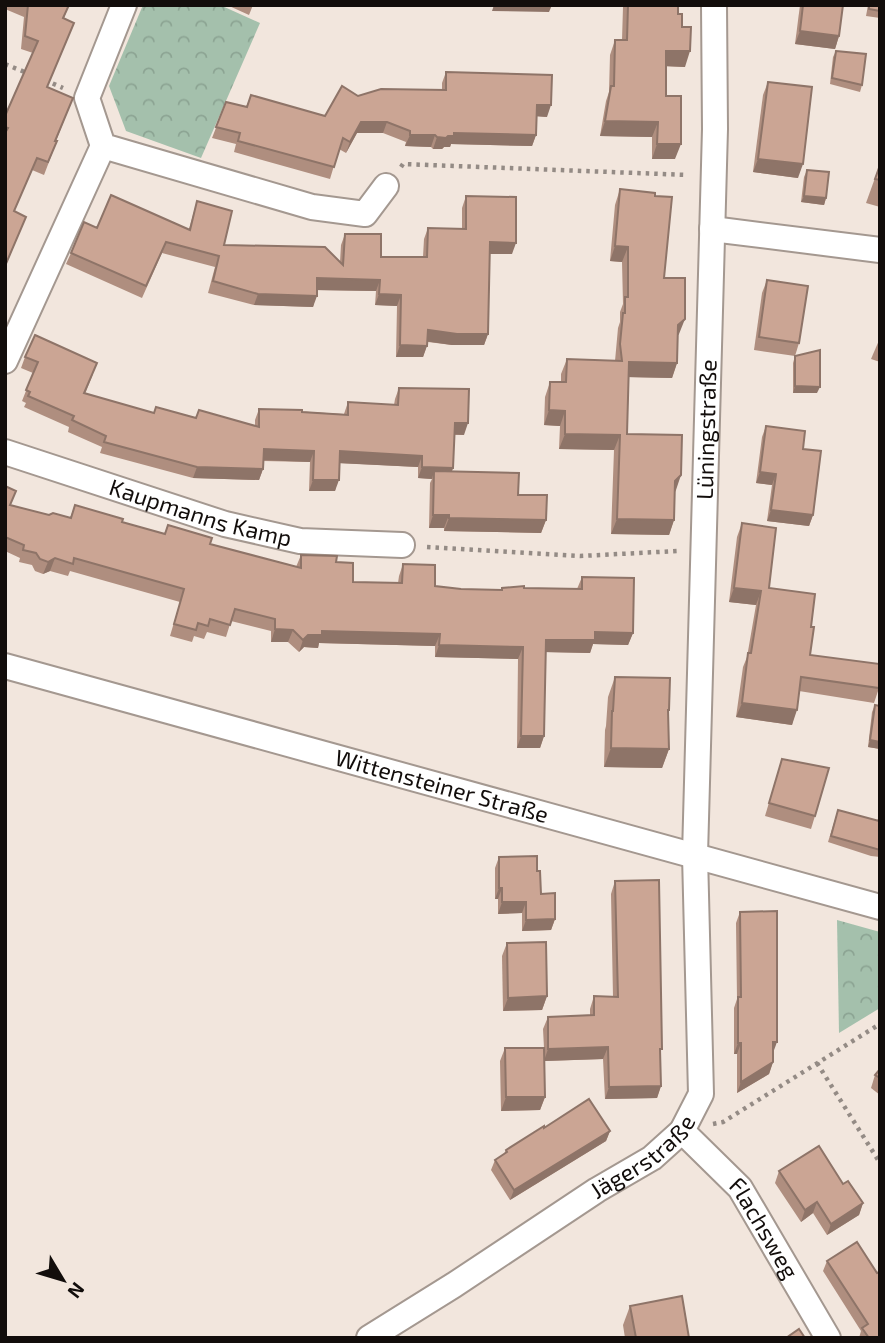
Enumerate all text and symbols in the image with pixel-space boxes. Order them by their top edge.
street label: Lüningstraße [690,359,722,500]
street label: Kaupmanns Kamp [106,472,295,552]
street label: Wittensteiner Straße [332,743,552,828]
street label: Jägerstraße [584,1110,701,1204]
street label: Flachsweg [724,1171,805,1283]
north arrow [28,1245,98,1315]
text: N [64,1278,90,1303]

